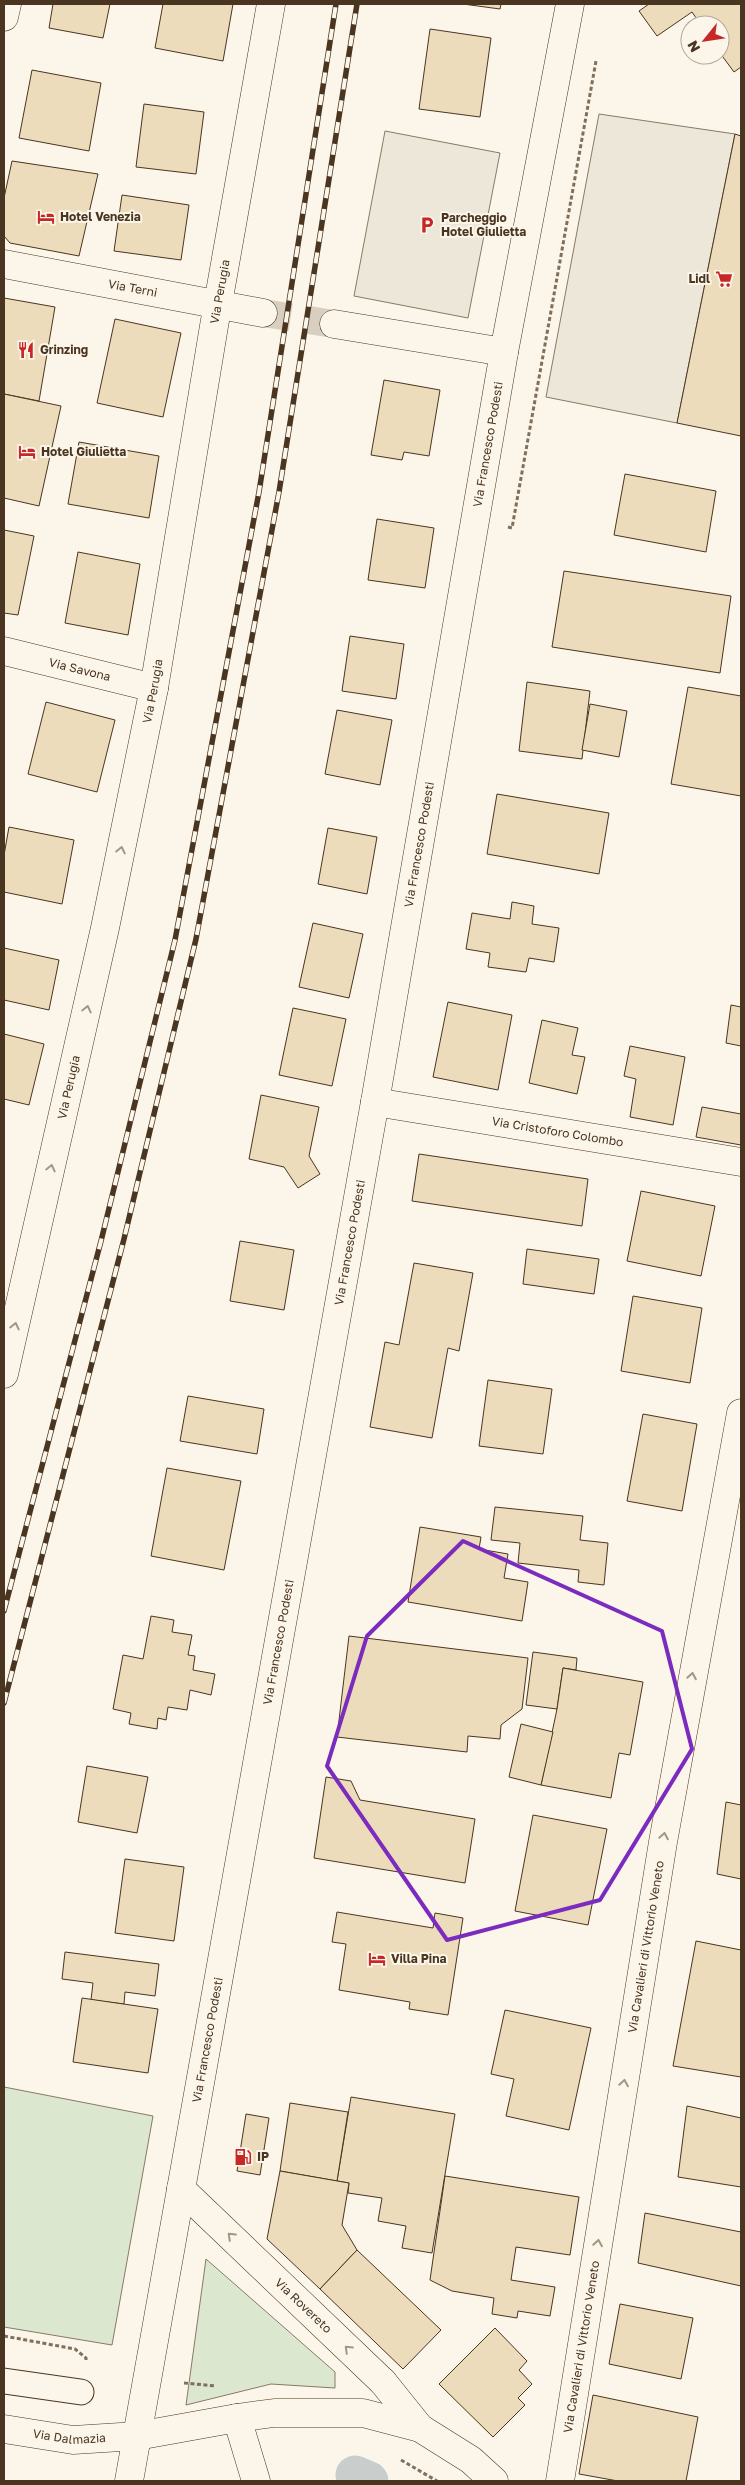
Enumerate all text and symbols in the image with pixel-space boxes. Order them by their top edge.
north arrow [680,15,730,65]
text: N [683,38,703,56]
hotel icon: Hotel Venezia [36,207,56,227]
place label: Hotel Venezia [60,209,141,224]
place label: Parcheggio Hotel Giulietta [441,210,526,239]
parking icon: Parcheggio Hotel Giulietta [417,215,437,235]
street label: Via Perugia [207,258,233,325]
supermarket icon: Lidl [714,269,734,289]
place label: Lidl [688,271,710,286]
street label: Via Terni [107,276,159,300]
restaurant icon: Grinzing [16,340,36,360]
place label: Grinzing [40,342,88,357]
street label: Via Francesco Podesti [469,380,506,508]
hotel icon: Hotel Giulietta [17,442,37,462]
place label: Hotel Giulietta [41,444,126,459]
street label: Via Savona [47,654,112,684]
street label: Via Perugia [139,658,166,724]
street label: Via Francesco Podesti [401,780,437,908]
one-way arrow [115,846,126,855]
one-way arrow [81,1005,92,1014]
street label: Via Perugia [54,1054,83,1121]
street label: Via Cristoforo Colombo [491,1113,625,1150]
one-way arrow [45,1163,56,1172]
street label: Via Francesco Podesti [331,1178,368,1306]
one-way arrow [9,1322,20,1331]
street label: Via Francesco Podesti [260,1578,297,1706]
one-way arrow [687,1671,697,1680]
one-way arrow [658,1831,668,1840]
street label: Via Cavalieri di Vittorio Veneto [624,1860,667,2034]
hotel icon: Villa Pina [367,1949,387,1969]
place label: Villa Pina [391,1951,446,1966]
street label: Via Francesco Podesti [189,1976,226,2104]
one-way arrow [618,2078,629,2086]
fuel station icon: IP [233,2147,253,2167]
place label: IP [257,2149,269,2164]
one-way arrow [228,2233,237,2242]
one-way arrow [593,2239,603,2247]
street label: Via Cavalieri di Vittorio Veneto [560,2259,602,2434]
street label: Via Rovereto [272,2275,335,2336]
one-way arrow [345,2346,354,2355]
street label: Via Dalmazia [32,2426,106,2447]

